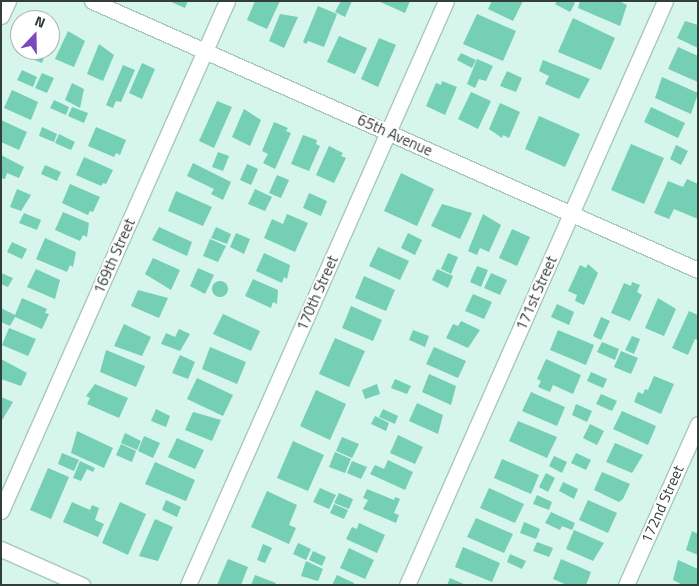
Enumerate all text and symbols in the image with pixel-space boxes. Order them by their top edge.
north arrow [10,10,60,60]
text: N [32,10,48,33]
street label: 65th Avenue [355,110,435,160]
street label: 169th Street [89,216,139,296]
street label: 170th Street [292,253,342,333]
street label: 171st Street [512,253,560,333]
street label: 172nd Street [637,462,687,546]

